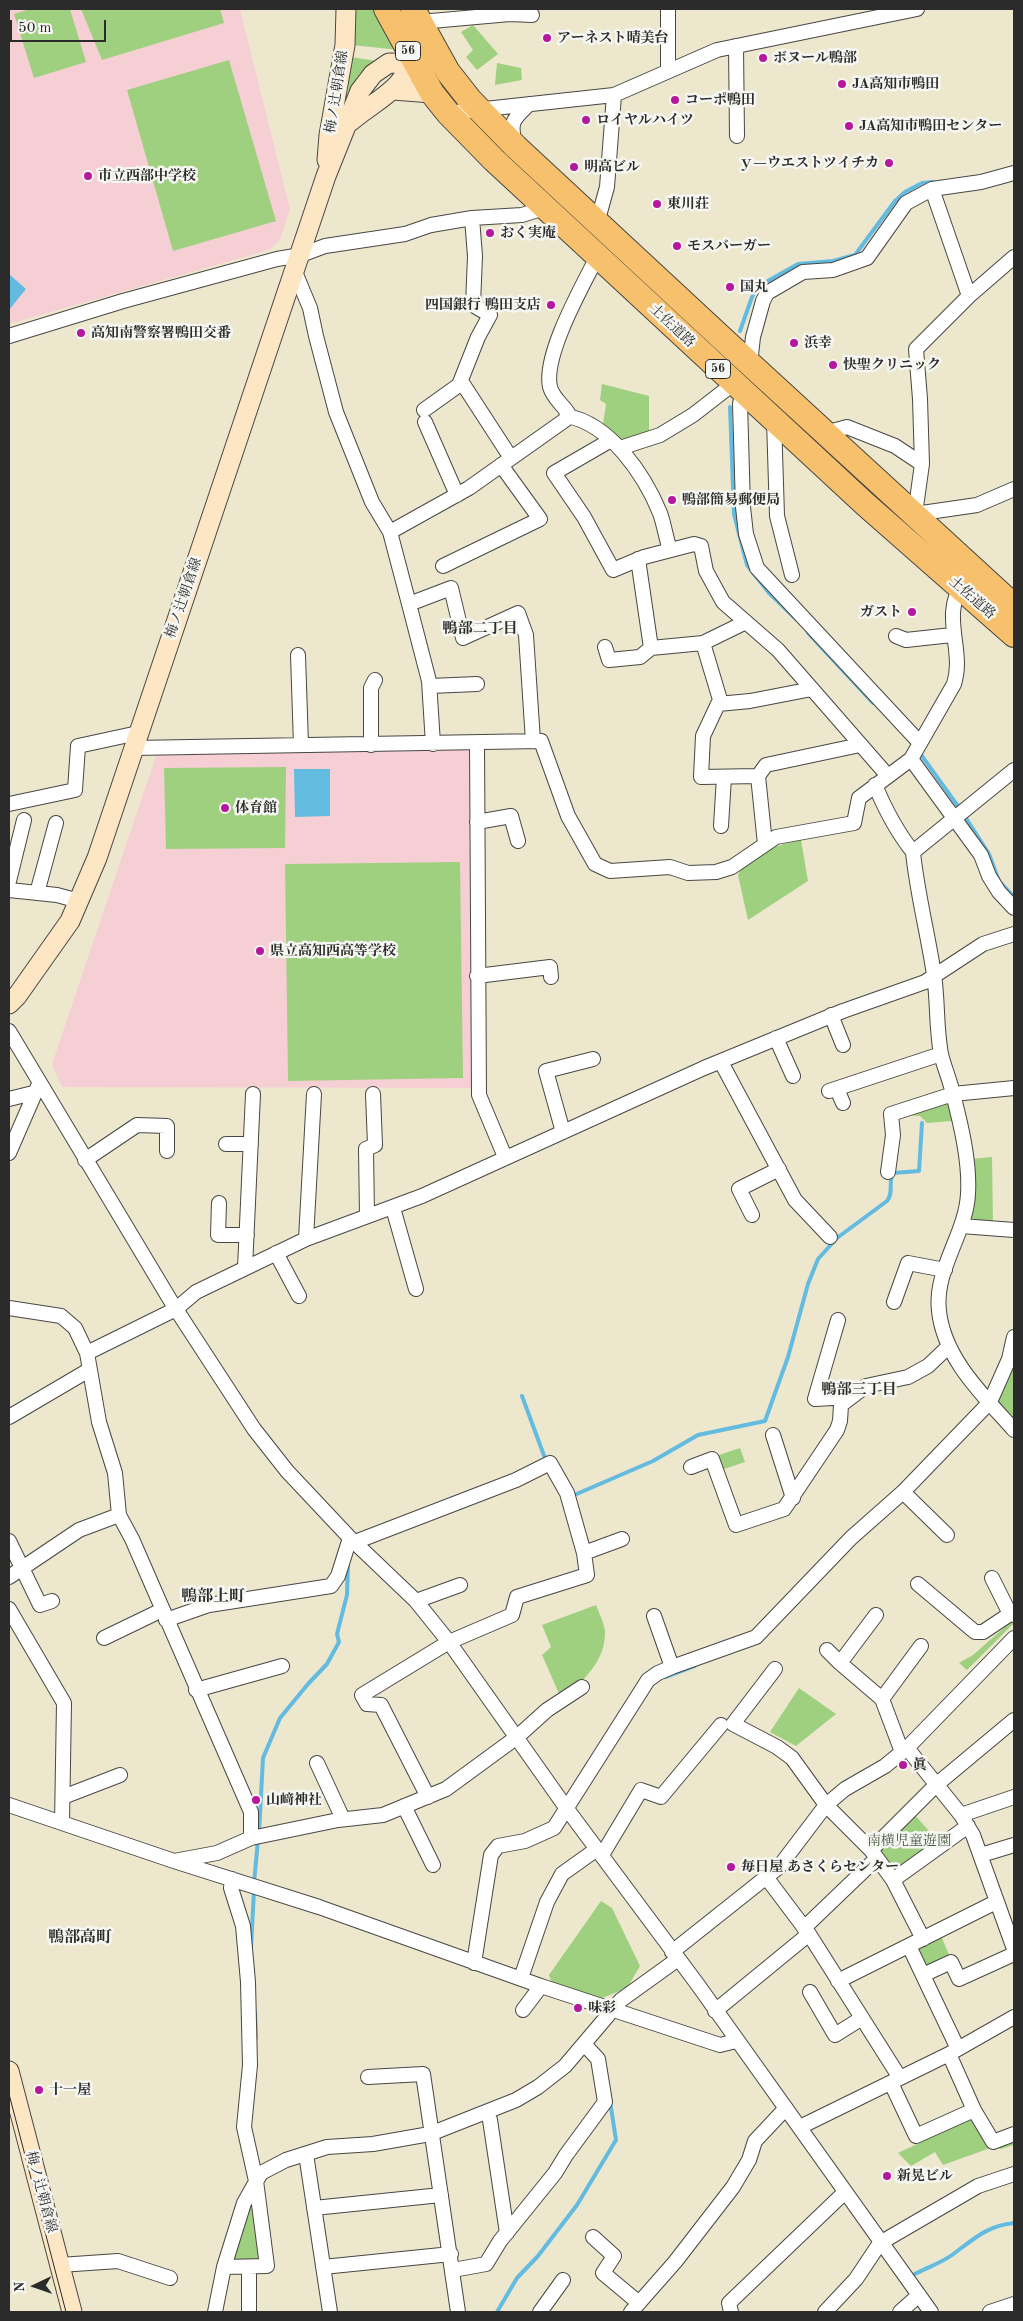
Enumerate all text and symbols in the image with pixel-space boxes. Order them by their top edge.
scale bar [12,10,109,42]
text: 50 m [18,21,52,36]
place label: アーネスト晴美台 [557,30,669,46]
marker: アーネスト晴美台 [541,32,553,44]
road number: 56 [396,41,420,60]
street label: 梅ノ辻朝倉線 [322,49,352,135]
place label: ボヌール鴨部 [773,50,857,66]
marker: ボヌール鴨部 [757,52,769,64]
place label: JA高知市鴨田 [852,76,939,92]
marker: JA高知市鴨田 [836,78,848,90]
place label: コーポ鴨田 [685,92,755,108]
marker: コーポ鴨田 [669,94,681,106]
place label: ロイヤルハイツ [596,112,694,128]
marker: ロイヤルハイツ [580,114,592,126]
place label: JA高知市鴨田センター [859,118,1002,134]
marker: JA高知市鴨田センター [843,120,855,132]
place label: ｙ―ウエストツイチカ [739,155,879,171]
marker: ｙ―ウエストツイチカ [883,157,895,169]
place label: 明高ビル [584,159,640,175]
marker: 明高ビル [568,161,580,173]
place label: 市立西部中学校 [98,168,196,184]
marker: 市立西部中学校 [82,170,94,182]
place label: 東川荘 [667,196,709,212]
marker: 東川荘 [651,198,663,210]
place label: おく実庵 [500,225,556,241]
marker: おく実庵 [484,227,496,239]
place label: モスバーガー [687,238,771,254]
marker: モスバーガー [671,240,683,252]
place label: 国丸 [740,279,768,295]
marker: 国丸 [724,281,736,293]
place label: 四国銀行 鴨田支店 [425,297,541,313]
marker: 四国銀行 鴨田支店 [545,299,557,311]
street label: 土佐道路 [646,301,698,351]
place label: 高知南警察署鴨田交番 [91,325,231,341]
marker: 高知南警察署鴨田交番 [75,327,87,339]
place label: 浜幸 [804,335,832,351]
marker: 浜幸 [788,337,800,349]
place label: 快聖クリニック [843,357,941,373]
road number: 56 [706,359,730,378]
marker: 快聖クリニック [827,359,839,371]
place label: 鴨部簡易郵便局 [682,492,780,508]
marker: 鴨部簡易郵便局 [666,494,678,506]
street label: 梅ノ辻朝倉線 [162,556,206,640]
street label: 土佐道路 [945,573,999,623]
place label: ガスト [860,604,902,620]
marker: ガスト [906,606,918,618]
district label: 鴨部二丁目 [443,620,517,638]
place label: 体育館 [235,800,277,816]
marker: 体育館 [219,802,231,814]
place label: 県立高知西高等学校 [270,943,396,959]
marker: 県立高知西高等学校 [254,945,266,957]
district label: 鴨部三丁目 [822,1381,896,1399]
district label: 鴨部上町 [181,1587,245,1607]
place label: 眞 [913,1757,927,1773]
marker: 眞 [897,1759,909,1771]
place label: 山﨑神社 [266,1792,322,1808]
marker: 山﨑神社 [250,1794,262,1806]
park label: 南横児童遊園 [867,1833,951,1849]
place label: 毎日屋 あさくらセンター [741,1859,899,1875]
marker: 毎日屋 あさくらセンター [725,1861,737,1873]
district label: 鴨部高町 [48,1928,112,1948]
place label: 味彩 [588,2000,616,2016]
marker: 味彩 [572,2002,584,2014]
place label: 十一屋 [49,2082,91,2098]
marker: 十一屋 [33,2084,45,2096]
street label: 梅ノ辻朝倉線 [22,2149,60,2235]
place label: 新晃ビル [897,2168,953,2184]
marker: 新晃ビル [881,2170,893,2182]
north arrow [10,2261,60,2311]
text: N [13,2281,27,2293]

